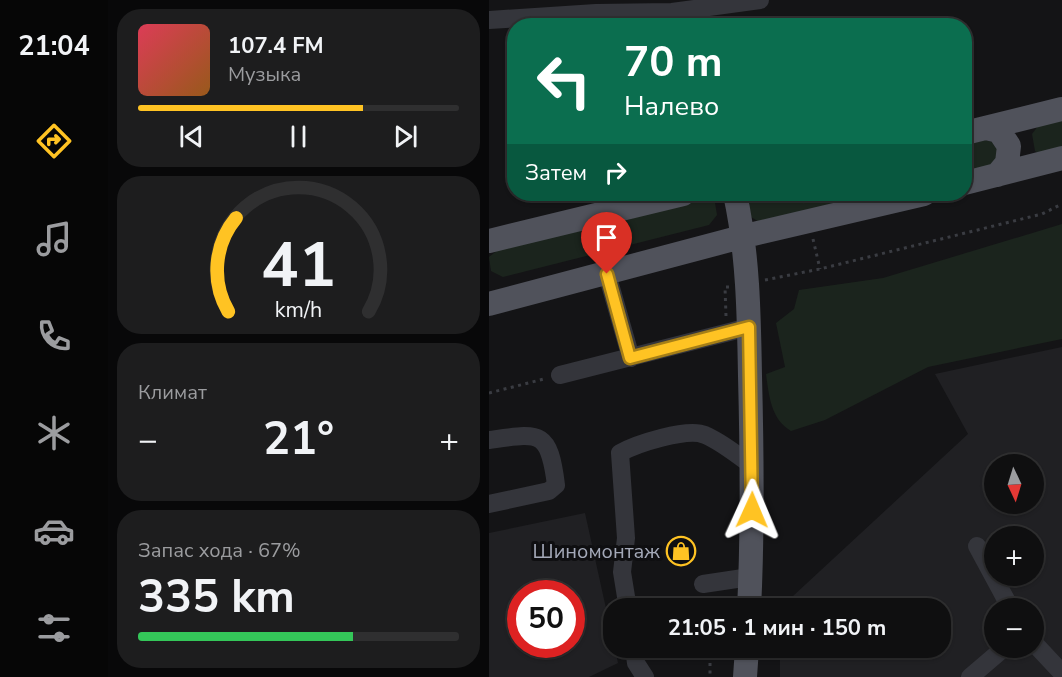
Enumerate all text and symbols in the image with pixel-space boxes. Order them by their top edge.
text: 21:04 [18,28,90,65]
text: 107.4 FM [228,31,324,61]
text: 70 m [624,34,723,91]
icon: left [525,42,603,120]
text: Музыка [228,61,301,88]
text: Налево [624,88,719,125]
icon: directions [33,120,75,162]
icon: previous [175,120,208,153]
icon: pause [282,120,315,153]
icon: next [389,120,422,153]
icon: right [599,156,632,189]
text: Затем [525,158,587,188]
pin [581,212,632,274]
icon: music [33,218,75,260]
icon: arrive [590,221,623,254]
text: 41 [261,223,336,308]
text: km/h [275,295,322,325]
icon: phone [33,315,75,357]
text: Климат [138,379,207,406]
text: 21° [263,409,334,470]
icon: climate [33,412,75,454]
text: − [138,418,158,463]
text: + [439,418,459,463]
north arrow [984,454,1044,514]
map controls [984,454,1044,658]
position arrow [720,478,784,542]
icon: car [33,510,75,552]
button: + [984,526,1044,586]
shop icon: Шиномонтаж [665,535,697,567]
text: Запас хода · 67% [138,537,301,564]
place label: Шиномонтаж [533,538,660,565]
text: 335 km [138,567,295,628]
speed limit sign: 50 [507,580,585,658]
button: − [984,598,1044,658]
icon: filters [33,607,75,649]
text: 21:05 · 1 мин · 150 m [668,613,886,643]

